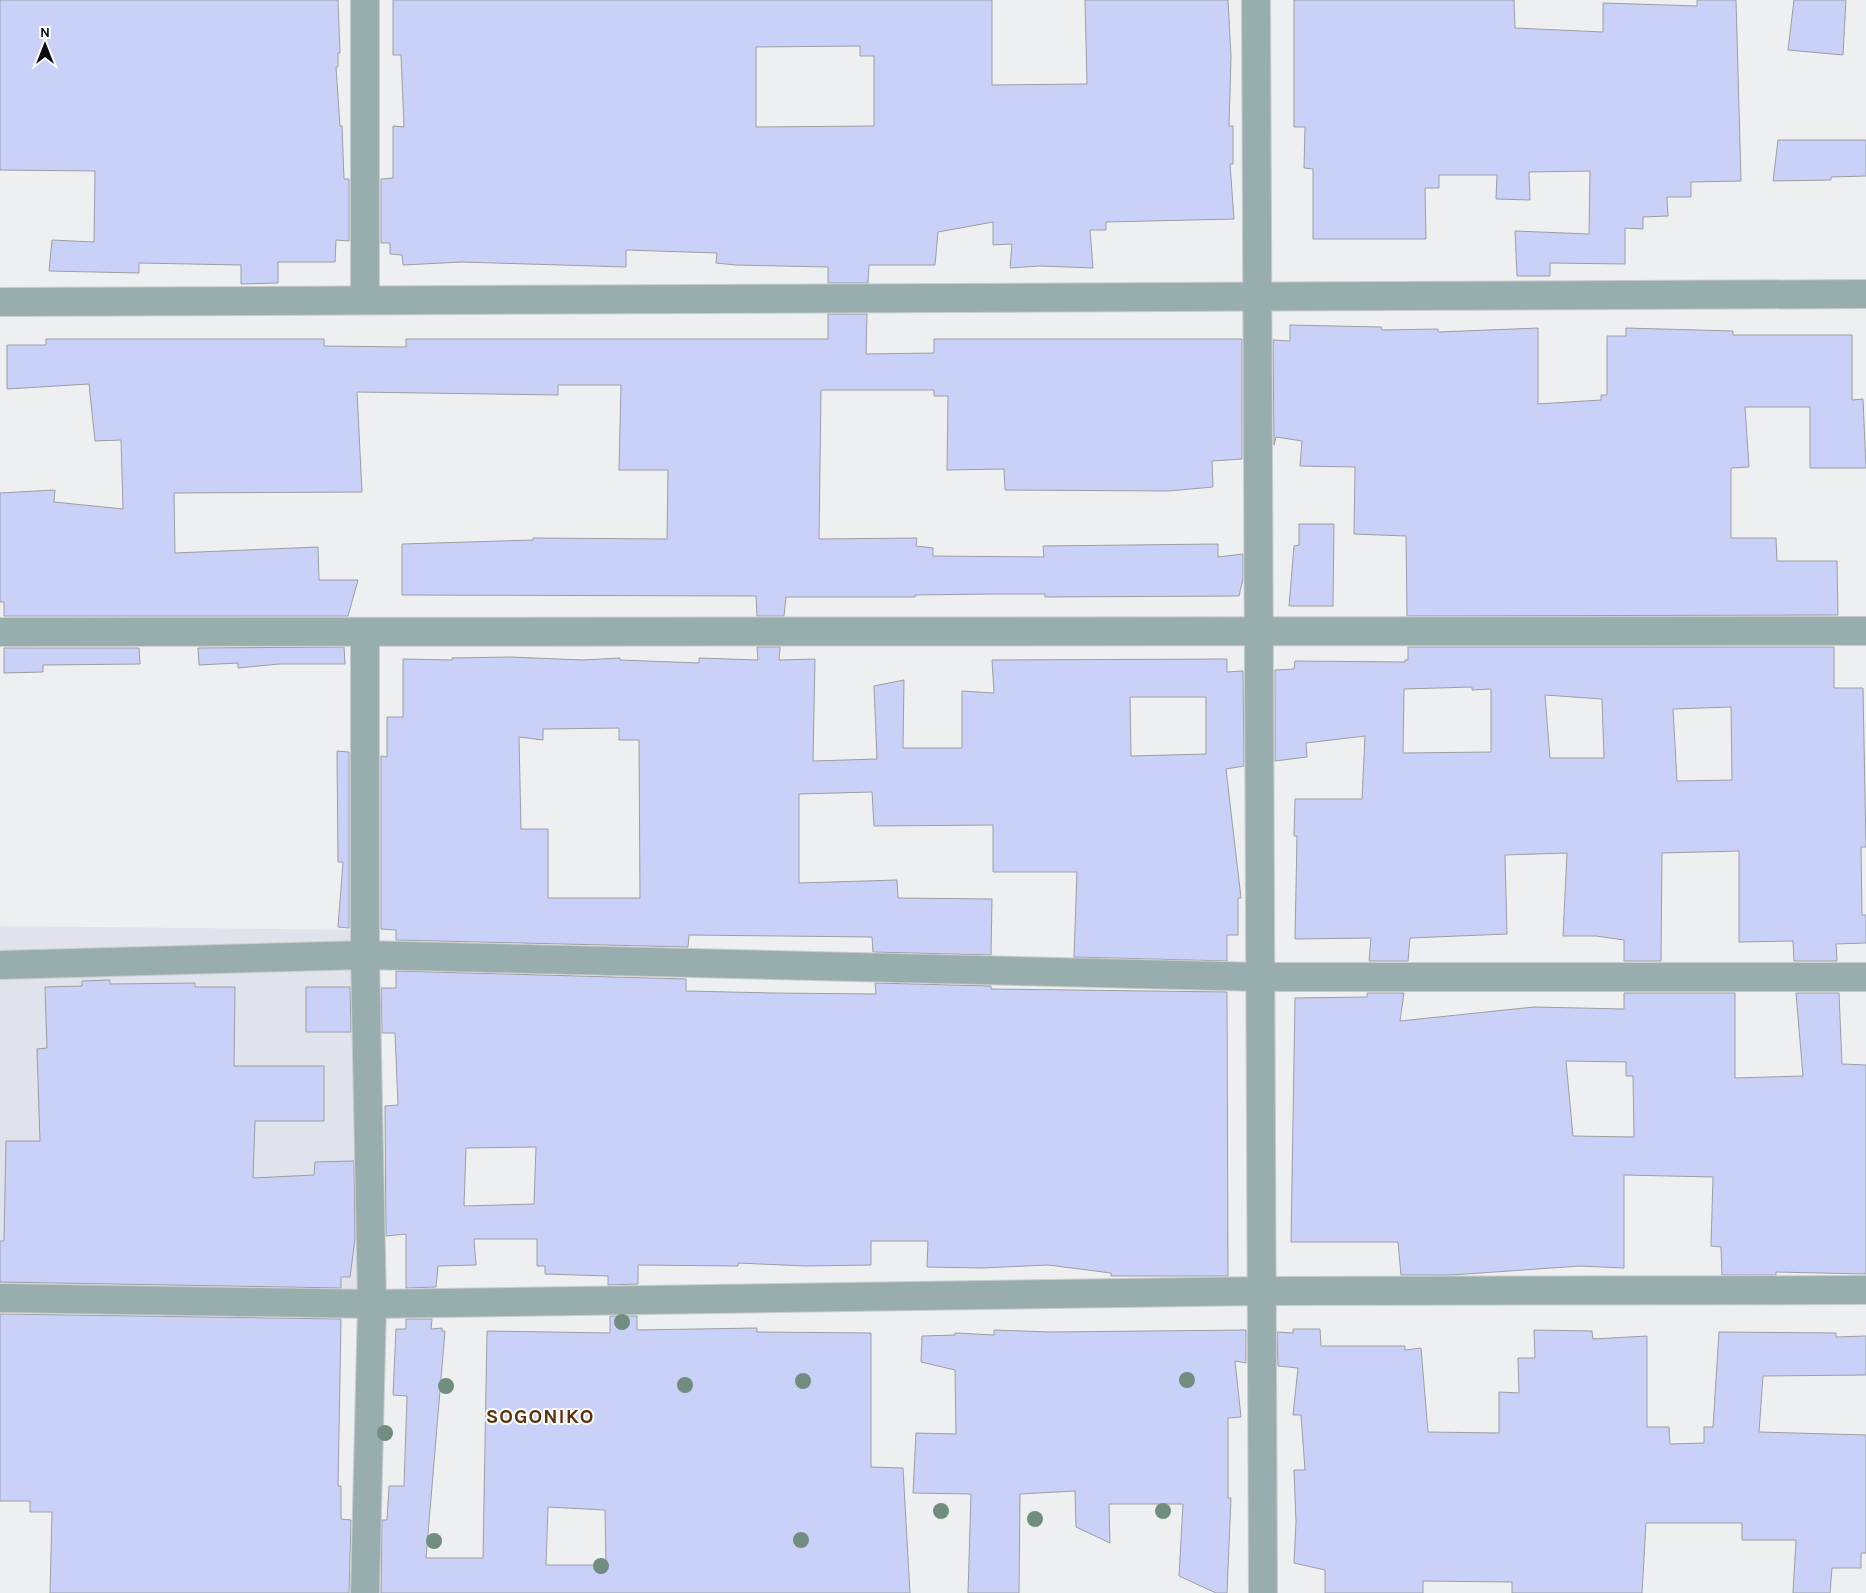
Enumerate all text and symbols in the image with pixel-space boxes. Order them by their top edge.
north arrow [20,20,70,70]
text: N [40,24,50,41]
district label: SOGONIKO [486,1405,594,1428]

